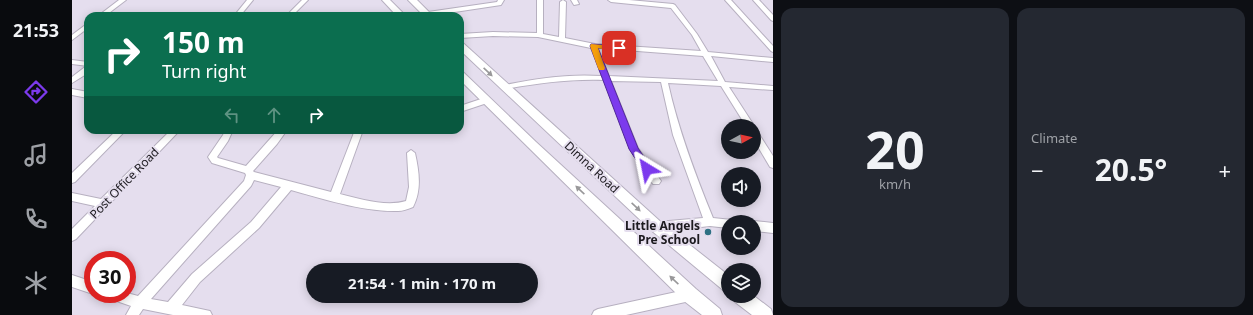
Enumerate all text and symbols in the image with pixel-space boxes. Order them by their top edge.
text: 21:53 [13,18,59,42]
text: 150 m [162,23,245,61]
icon: right [96,28,148,80]
pin [602,31,636,65]
icon: arrive [608,37,630,59]
text: Turn right [162,59,246,83]
one-way arrow [484,67,493,76]
icon: directions [22,78,50,106]
icon: left [221,104,243,126]
icon: ahead [263,104,285,126]
icon: right [305,104,327,126]
text: 20 [865,113,925,184]
north arrow [721,119,761,159]
map controls [721,119,761,303]
text: Climate [1031,129,1077,147]
street label: Dimna Road [561,137,623,197]
icon: music [22,141,50,169]
street label: Post Office Road [86,144,162,222]
position arrow [626,148,668,190]
text: 20.5° [1095,149,1167,190]
text: − [1031,155,1044,185]
text: + [1218,155,1231,185]
button: sound [721,167,761,207]
text: km/h [879,175,911,193]
one-way arrow [575,186,585,195]
one-way arrow [631,202,641,212]
icon: phone [22,205,50,233]
button: search [721,215,761,255]
place label: Little Angels Pre School [625,217,700,248]
marker: Little Angels Pre School [703,227,713,237]
speed limit sign: 30 [84,251,136,303]
button: layers [721,263,761,303]
icon: climate [22,269,50,297]
text: 21:54 · 1 min · 170 m [348,273,496,293]
one-way arrow [669,275,679,285]

